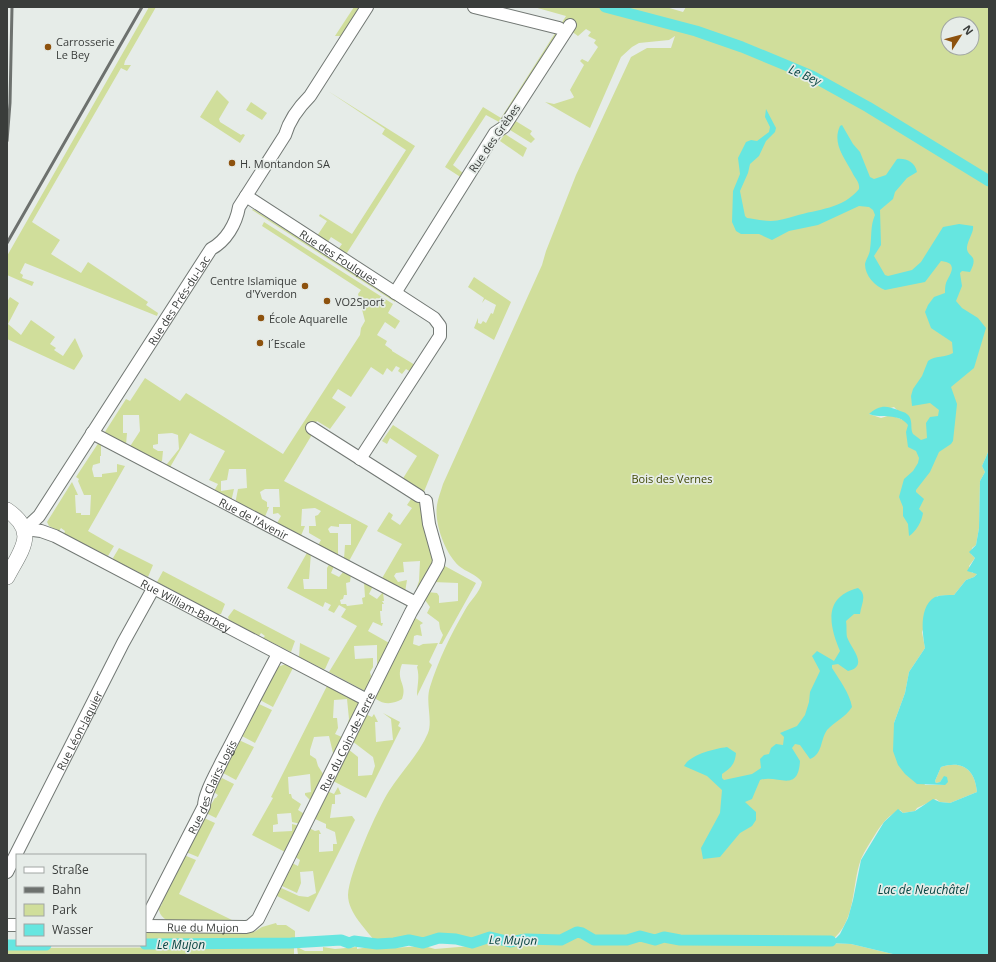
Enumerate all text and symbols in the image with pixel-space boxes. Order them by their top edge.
north arrow [940,16,980,56]
text: N [960,22,977,38]
place label: Carrosserie Le Bey [56,34,115,62]
marker: Carrosserie Le Bey [43,42,53,52]
water label: Le Bey [786,60,825,90]
street label: Rue des Grèbes [465,101,523,175]
place label: H. Montandon SA [240,156,330,171]
marker: H. Montandon SA [227,158,237,168]
street label: Rue des Foulques [297,226,381,287]
street label: Rue des Prés-du-Lac [144,252,213,348]
place label: Centre Islamique d'Yverdon [210,273,297,301]
marker: Centre Islamique d'Yverdon [300,281,310,291]
place label: VO2Sport [335,294,384,309]
marker: VO2Sport [322,296,332,306]
place label: École Aquarelle [269,311,348,326]
marker: École Aquarelle [256,313,266,323]
place label: l´Escale [268,336,306,351]
marker: l´Escale [255,338,265,348]
park label: Bois des Vernes [631,471,713,486]
street label: Rue de l'Avenir [217,494,292,543]
street label: Rue William-Barbey [138,575,234,635]
street label: Rue Léon-Jaquier [52,687,106,773]
street label: Rue du Coin-de-Terre [315,689,378,794]
street label: Rue des Clairs-Logis [184,737,239,836]
legend [16,854,146,946]
text: Straße [52,861,89,878]
text: Bahn [52,881,81,898]
water label: Lac de Neuchâtel [878,881,969,898]
text: Park [52,901,78,918]
street label: Rue du Mujon [167,919,239,934]
text: Wasser [52,921,93,938]
water label: Le Mujon [489,931,537,949]
water label: Le Mujon [157,936,205,953]

